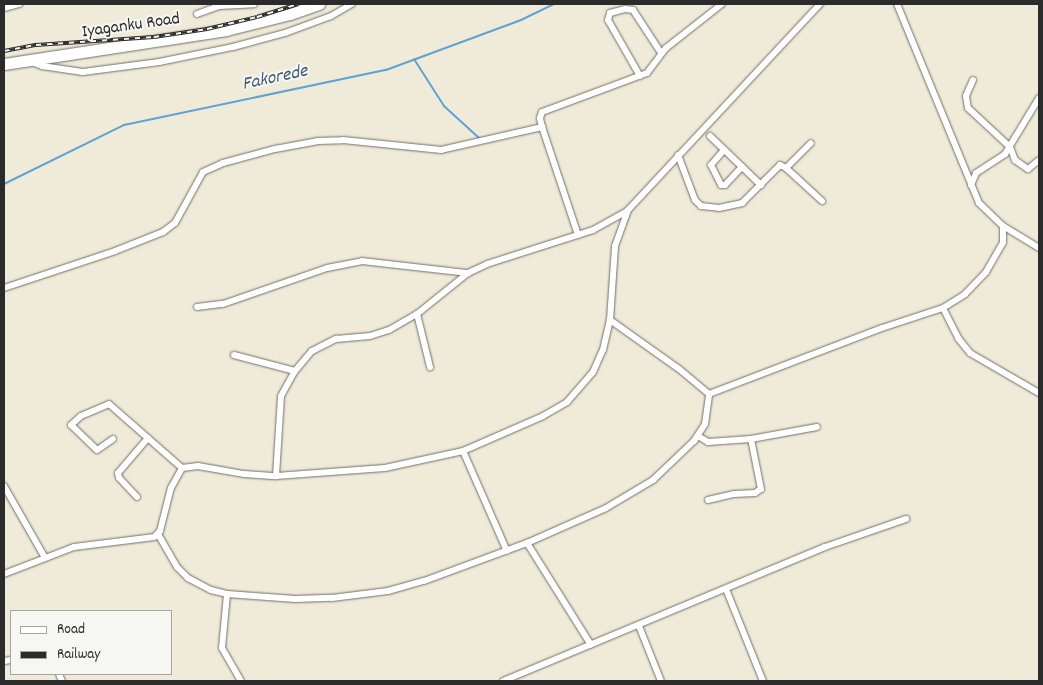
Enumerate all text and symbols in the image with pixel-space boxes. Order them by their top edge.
street label: Iyaganku Road [81,9,181,45]
water label: Fakorede [240,61,310,97]
legend [10,610,172,675]
text: Road [57,619,85,641]
text: Railway [57,644,100,666]

